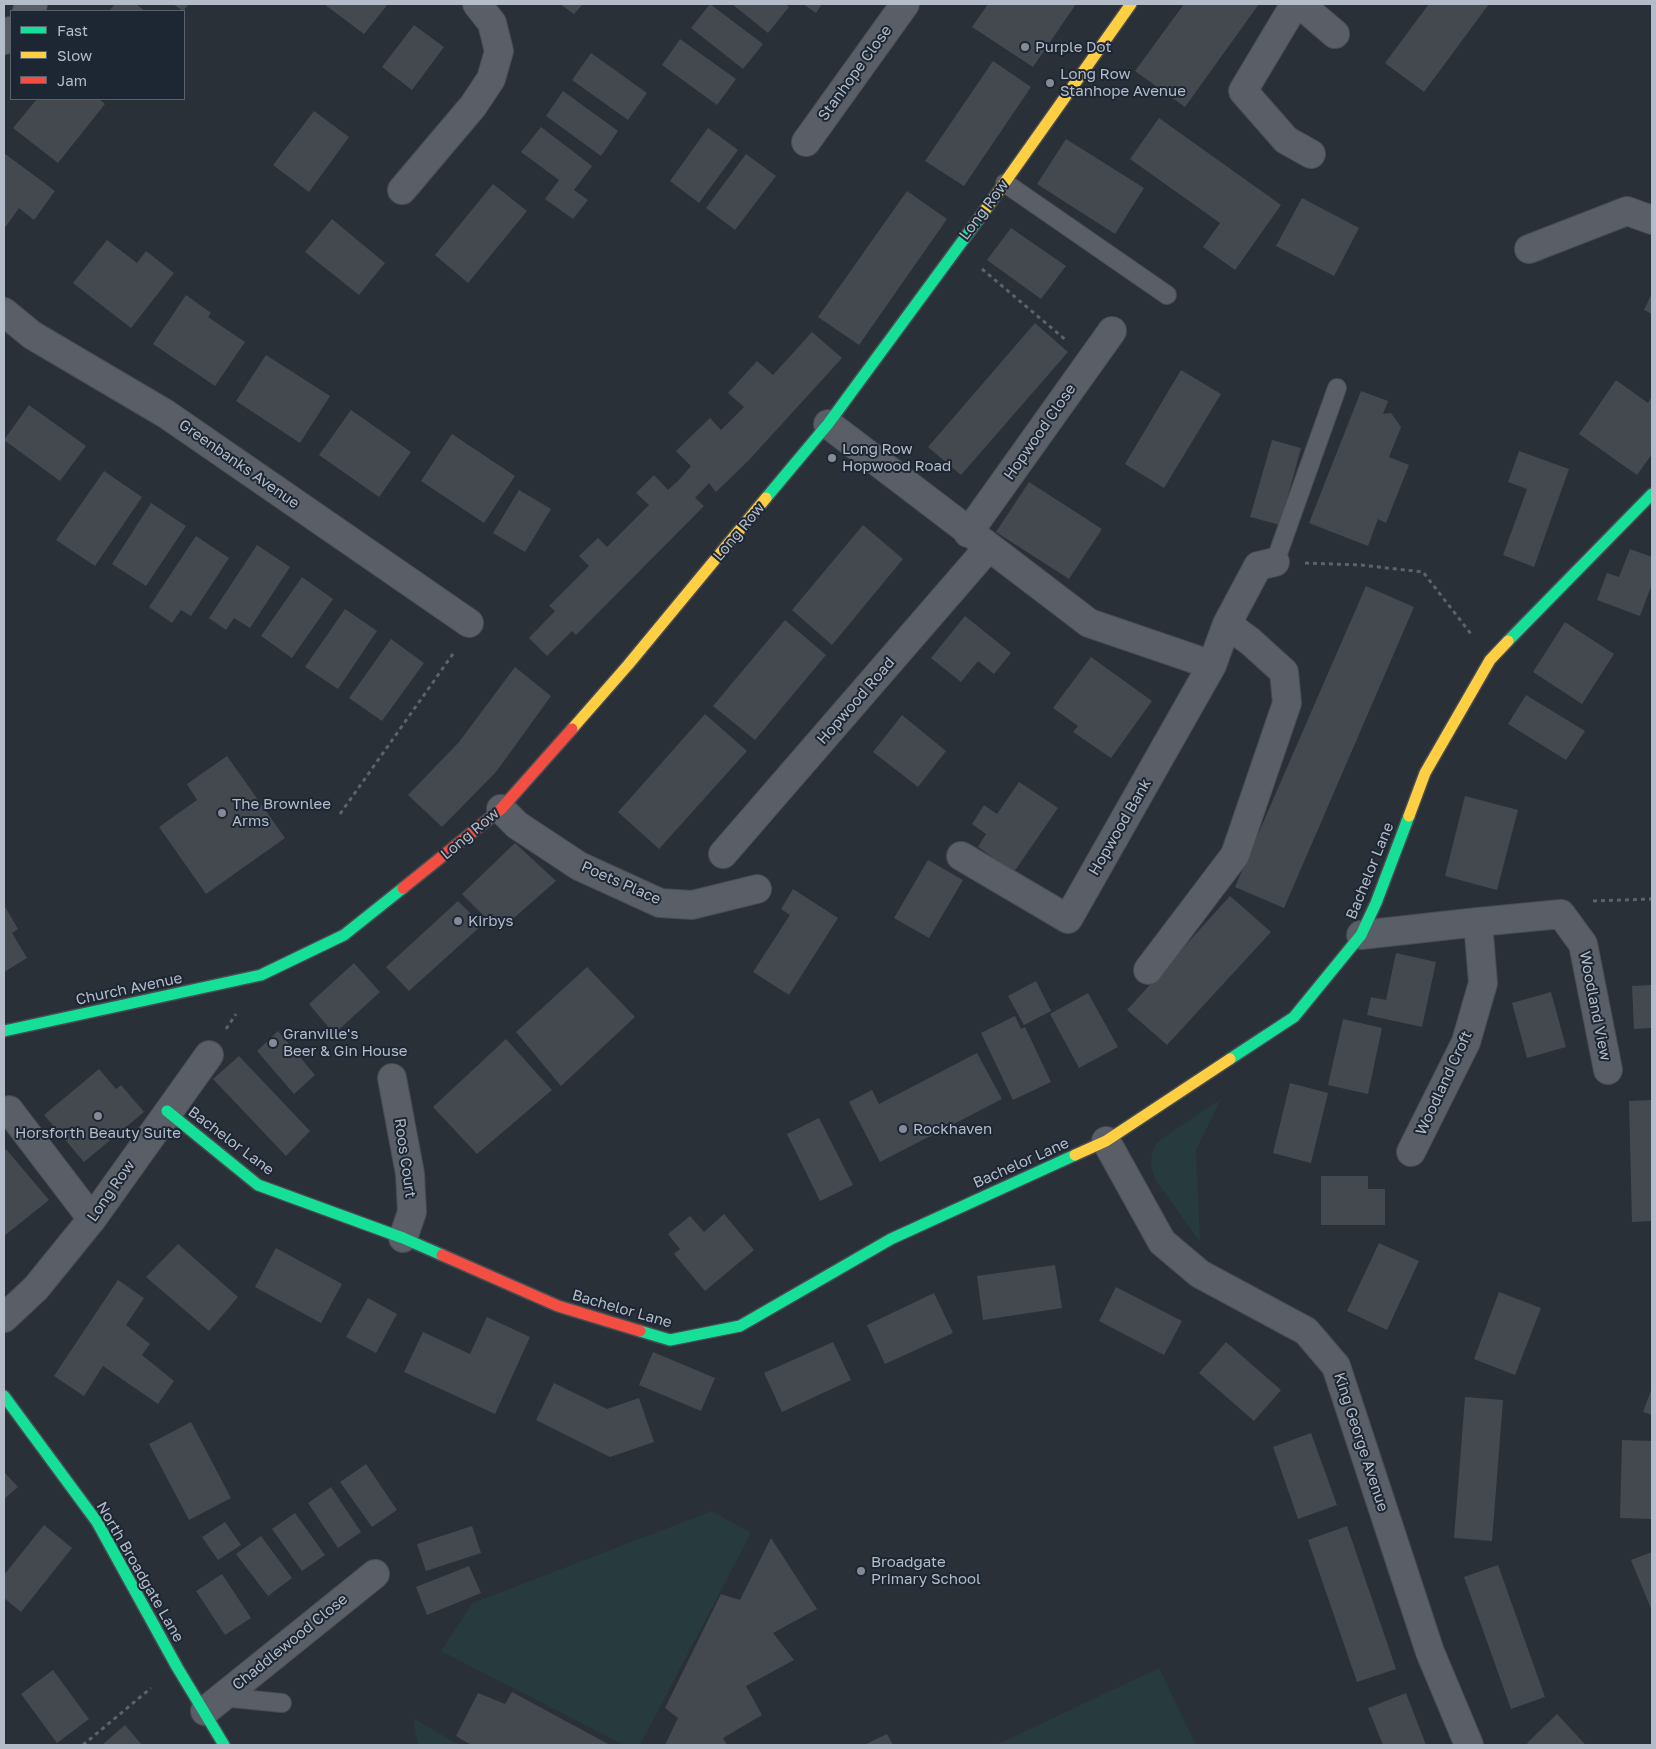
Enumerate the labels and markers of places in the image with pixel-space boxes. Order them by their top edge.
place label: Purple Dot [1035,38,1112,56]
marker: Purple Dot [1019,41,1031,53]
place label: Long Row Stanhope Avenue [1060,65,1186,100]
marker: Long Row Stanhope Avenue [1044,77,1056,89]
place label: Long Row Hopwood Road [842,440,951,475]
marker: Long Row Hopwood Road [826,452,838,464]
place label: The Brownlee Arms [232,795,331,830]
marker: The Brownlee Arms [216,807,228,819]
place label: Kirbys [468,912,513,930]
marker: Kirbys [452,915,464,927]
place label: Granville's Beer & Gin House [283,1025,408,1060]
marker: Granville's Beer & Gin House [267,1037,279,1049]
marker: Horsforth Beauty Suite [92,1110,104,1122]
place label: Rockhaven [913,1120,992,1138]
marker: Rockhaven [897,1123,909,1135]
place label: Horsforth Beauty Suite [15,1124,181,1142]
place label: Broadgate Primary School [871,1553,981,1588]
marker: Broadgate Primary School [855,1565,867,1577]

